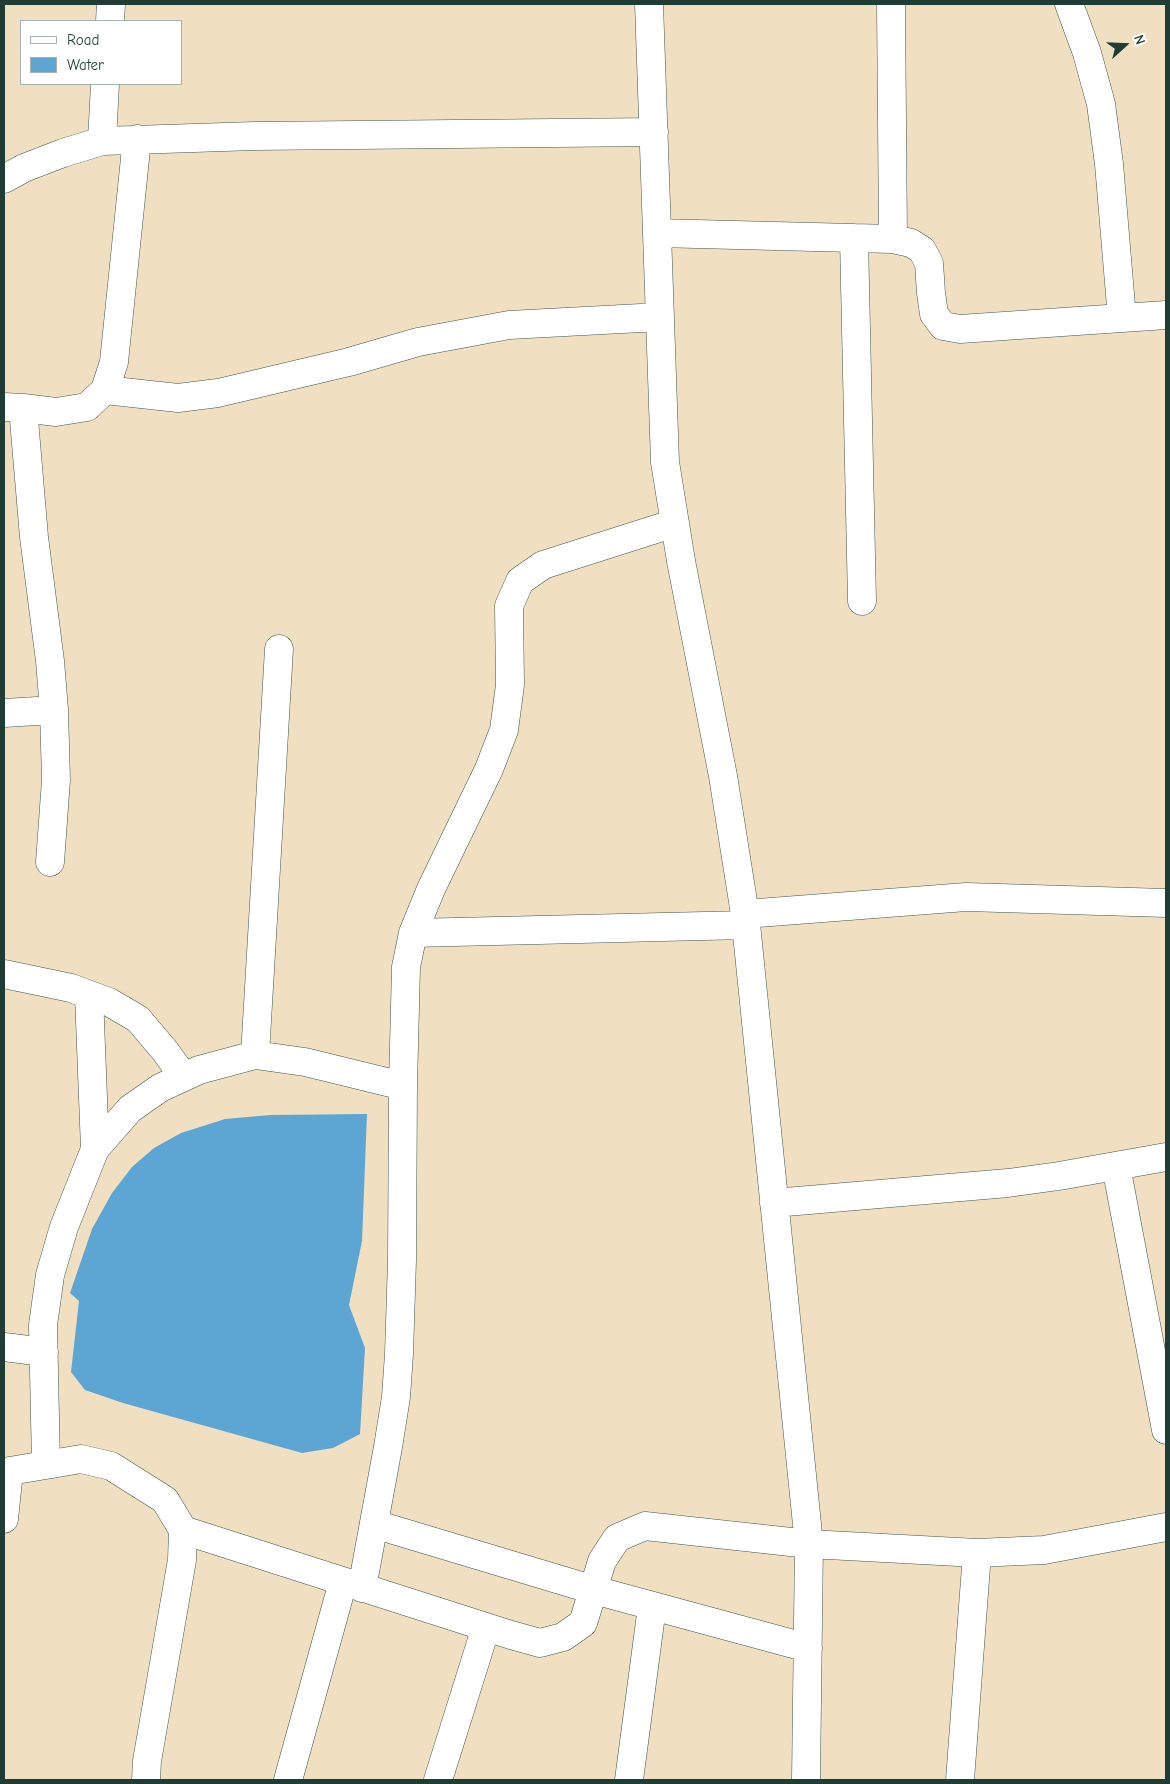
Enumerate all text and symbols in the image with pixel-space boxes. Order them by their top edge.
legend [20,20,182,85]
north arrow [1100,20,1150,70]
text: Road [67,31,99,49]
text: N [1130,32,1149,47]
text: Water [67,56,104,74]

